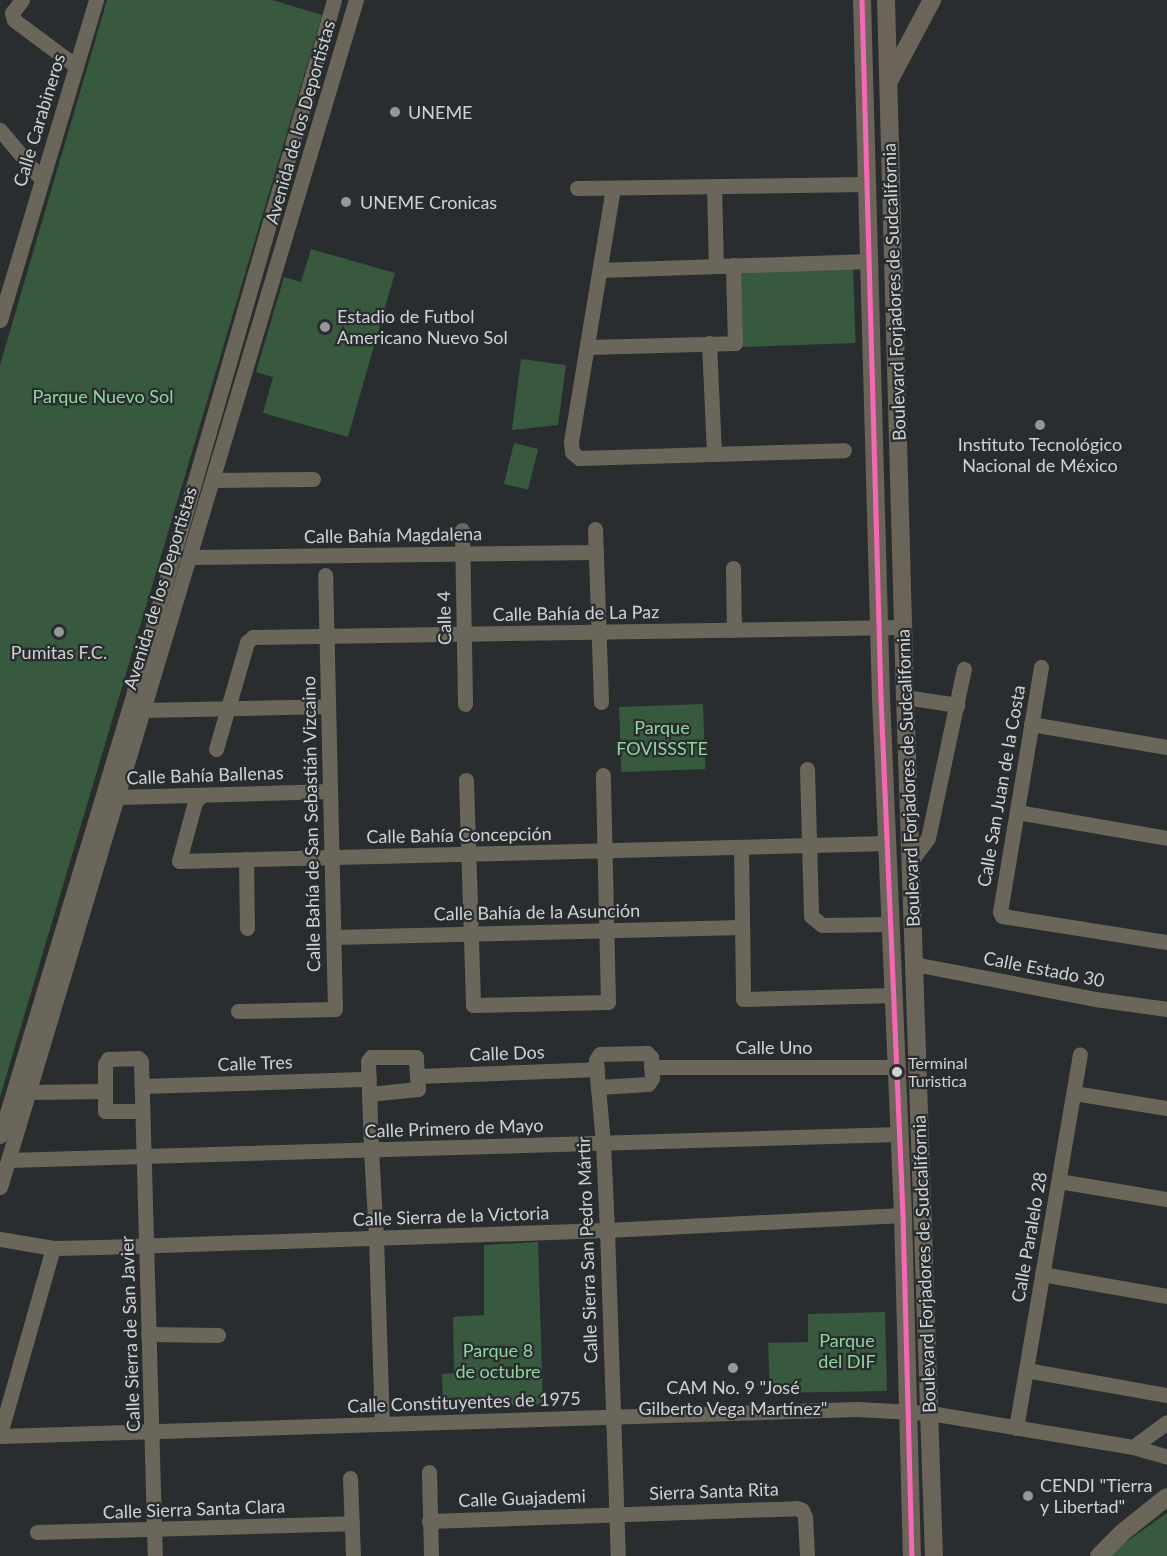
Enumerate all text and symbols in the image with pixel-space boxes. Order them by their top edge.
street label: Avenida de los Deportistas [261,18,339,226]
street label: Calle Carabineros [8,51,70,189]
place label: UNEME [408,101,472,123]
marker: UNEME [386,103,404,121]
street label: Boulevard Forjadores de Sudcalifornia [878,143,910,441]
place label: UNEME Cronicas [360,191,497,213]
marker: UNEME Cronicas [337,193,355,211]
place label: Estadio de Futbol Americano Nuevo Sol [337,306,508,348]
marker: Estadio de Futbol Americano Nuevo Sol [318,320,332,334]
park label: Parque Nuevo Sol [33,385,173,407]
marker: Instituto Tecnológico Nacional de México [1033,418,1047,432]
place label: Instituto Tecnológico Nacional de México [957,434,1123,476]
street label: Avenida de los Deportistas [119,484,201,692]
street label: Calle Bahía Magdalena [304,523,482,547]
street label: Calle 4 [433,591,455,645]
street label: Calle Bahía de La Paz [493,601,659,625]
marker: Pumitas F.C. [52,625,66,639]
street label: Boulevard Forjadores de Sudcalifornia [892,629,924,927]
place label: Pumitas F.C. [11,641,107,663]
street label: Calle Bahía de San Sebastián Vizcaino [298,676,324,972]
street label: Calle San Juan de la Costa [973,683,1029,889]
park label: Parque FOVISSSTE [616,717,708,760]
street label: Calle Bahía Ballenas [126,761,284,789]
street label: Calle Bahía Concepción [366,823,552,847]
street label: Calle Bahía de la Asunción [433,899,641,925]
street label: Calle Estado 30 [982,947,1106,991]
street label: Calle Uno [736,1036,812,1058]
street label: Calle Dos [469,1041,545,1065]
street label: Calle Tres [217,1051,293,1075]
place label: Terminal Turistica [908,1053,967,1091]
marker: Terminal Turistica [891,1066,903,1078]
street label: Calle Primero de Mayo [364,1114,544,1142]
street label: Boulevard Forjadores de Sudcalifornia [908,1115,940,1413]
street label: Calle Sierra San Pedro Mártir [572,1136,602,1364]
street label: Calle Paralelo 28 [1007,1170,1051,1304]
street label: Calle Sierra de la Victoria [352,1202,550,1230]
street label: Calle Sierra de San Javier [116,1235,144,1433]
park label: Parque del DIF [818,1330,876,1372]
park label: Parque 8 de octubre [455,1340,541,1382]
marker: CAM No. 9 "José Gilberto Vega Martínez" [726,1361,740,1375]
place label: CAM No. 9 "José Gilberto Vega Martínez" [638,1377,828,1420]
street label: Calle Constituyentes de 1975 [347,1387,581,1417]
place label: CENDI "Tierra y Libertad" [1040,1475,1152,1518]
street label: Sierra Santa Rita [649,1478,779,1504]
street label: Calle Guajademi [458,1485,586,1511]
marker: CENDI "Tierra y Libertad" [1021,1489,1035,1503]
street label: Calle Sierra Santa Clara [102,1495,286,1523]

